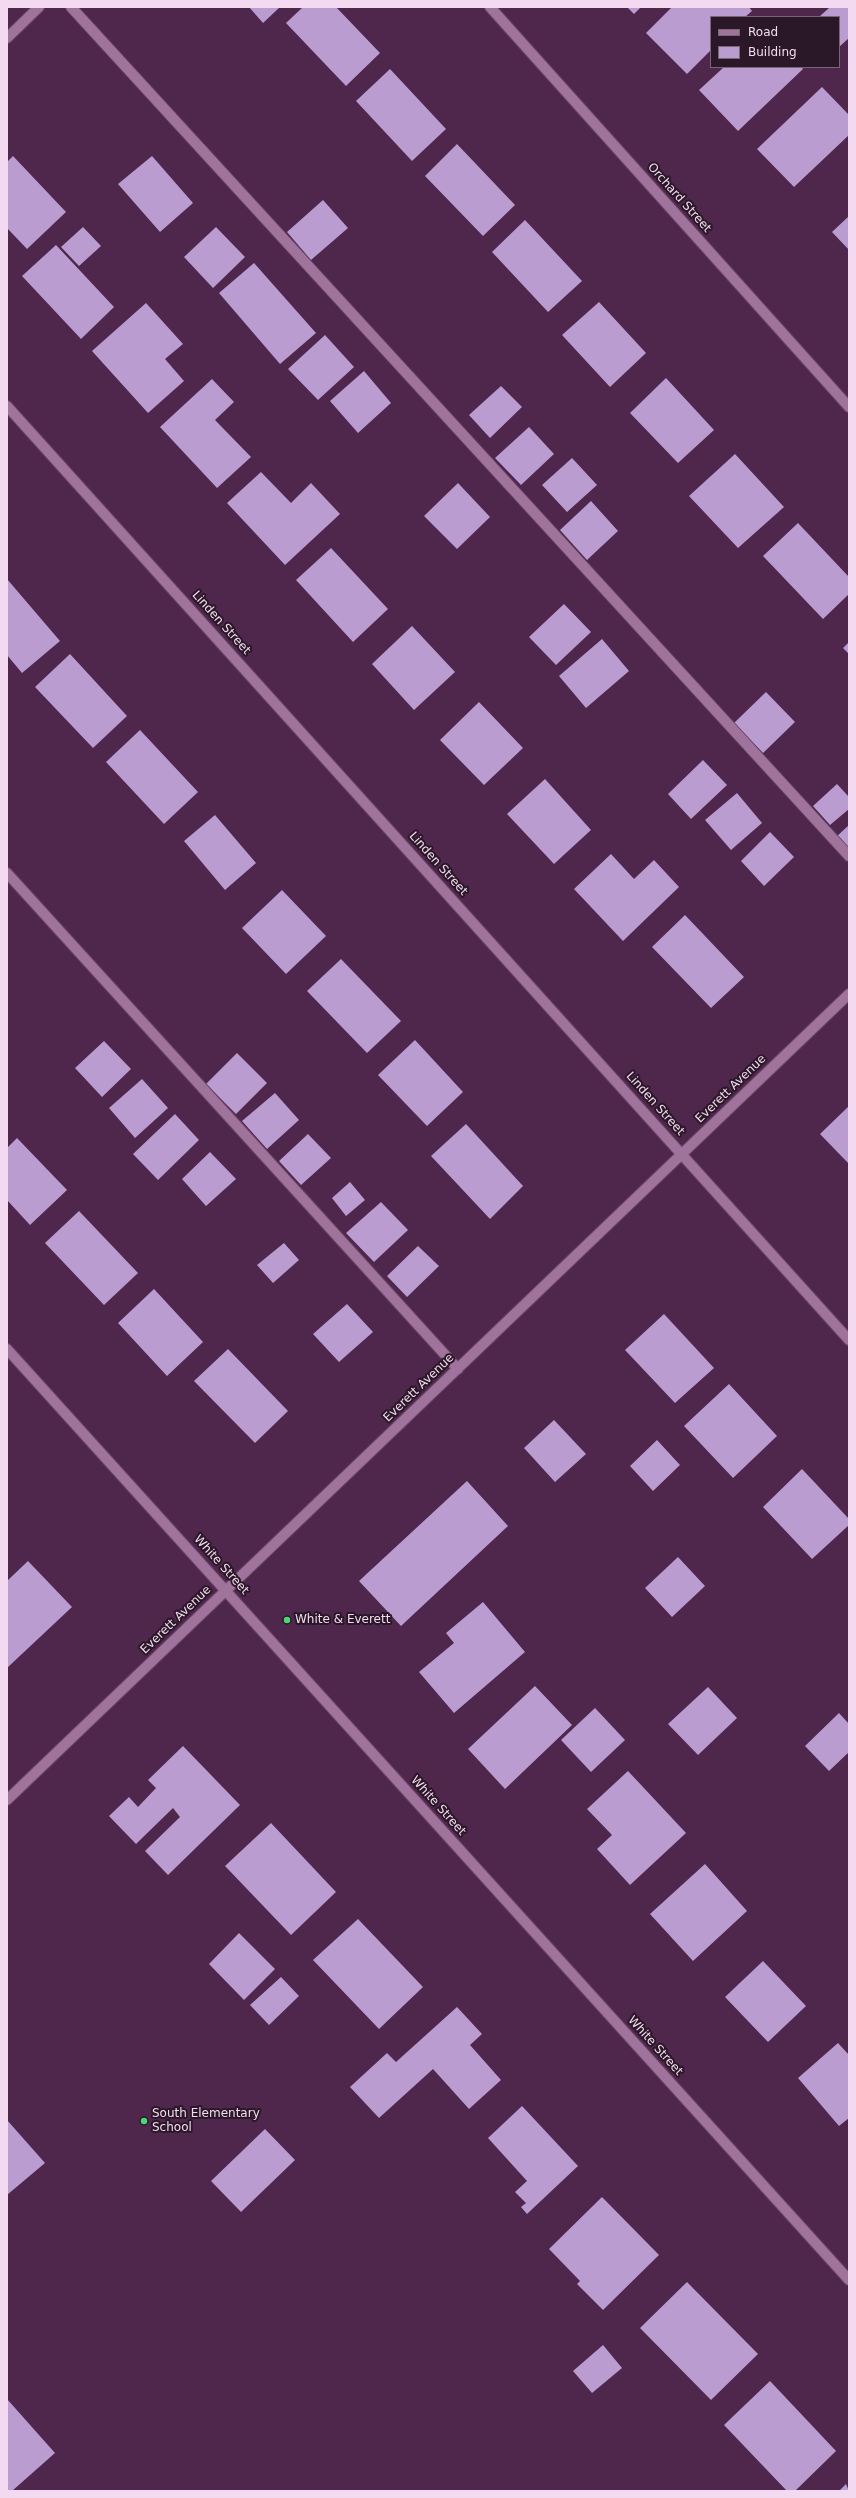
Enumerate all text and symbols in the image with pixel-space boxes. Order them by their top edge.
legend [710,16,840,68]
text: Road [748,25,778,39]
text: Building [748,45,797,59]
street label: Orchard Street [644,160,714,236]
street label: Linden Street [189,588,253,658]
street label: Linden Street [406,829,470,899]
street label: Everett Avenue [693,1052,769,1126]
street label: Linden Street [623,1069,687,1139]
street label: Everett Avenue [381,1351,457,1425]
street label: White Street [191,1532,251,1598]
street label: Everett Avenue [138,1583,214,1657]
place label: White & Everett [295,1613,390,1627]
marker: White & Everett [282,1615,292,1625]
street label: White Street [408,1773,468,1839]
street label: White Street [625,2013,685,2079]
place label: South Elementary School [152,2107,260,2135]
marker: South Elementary School [139,2116,149,2126]

